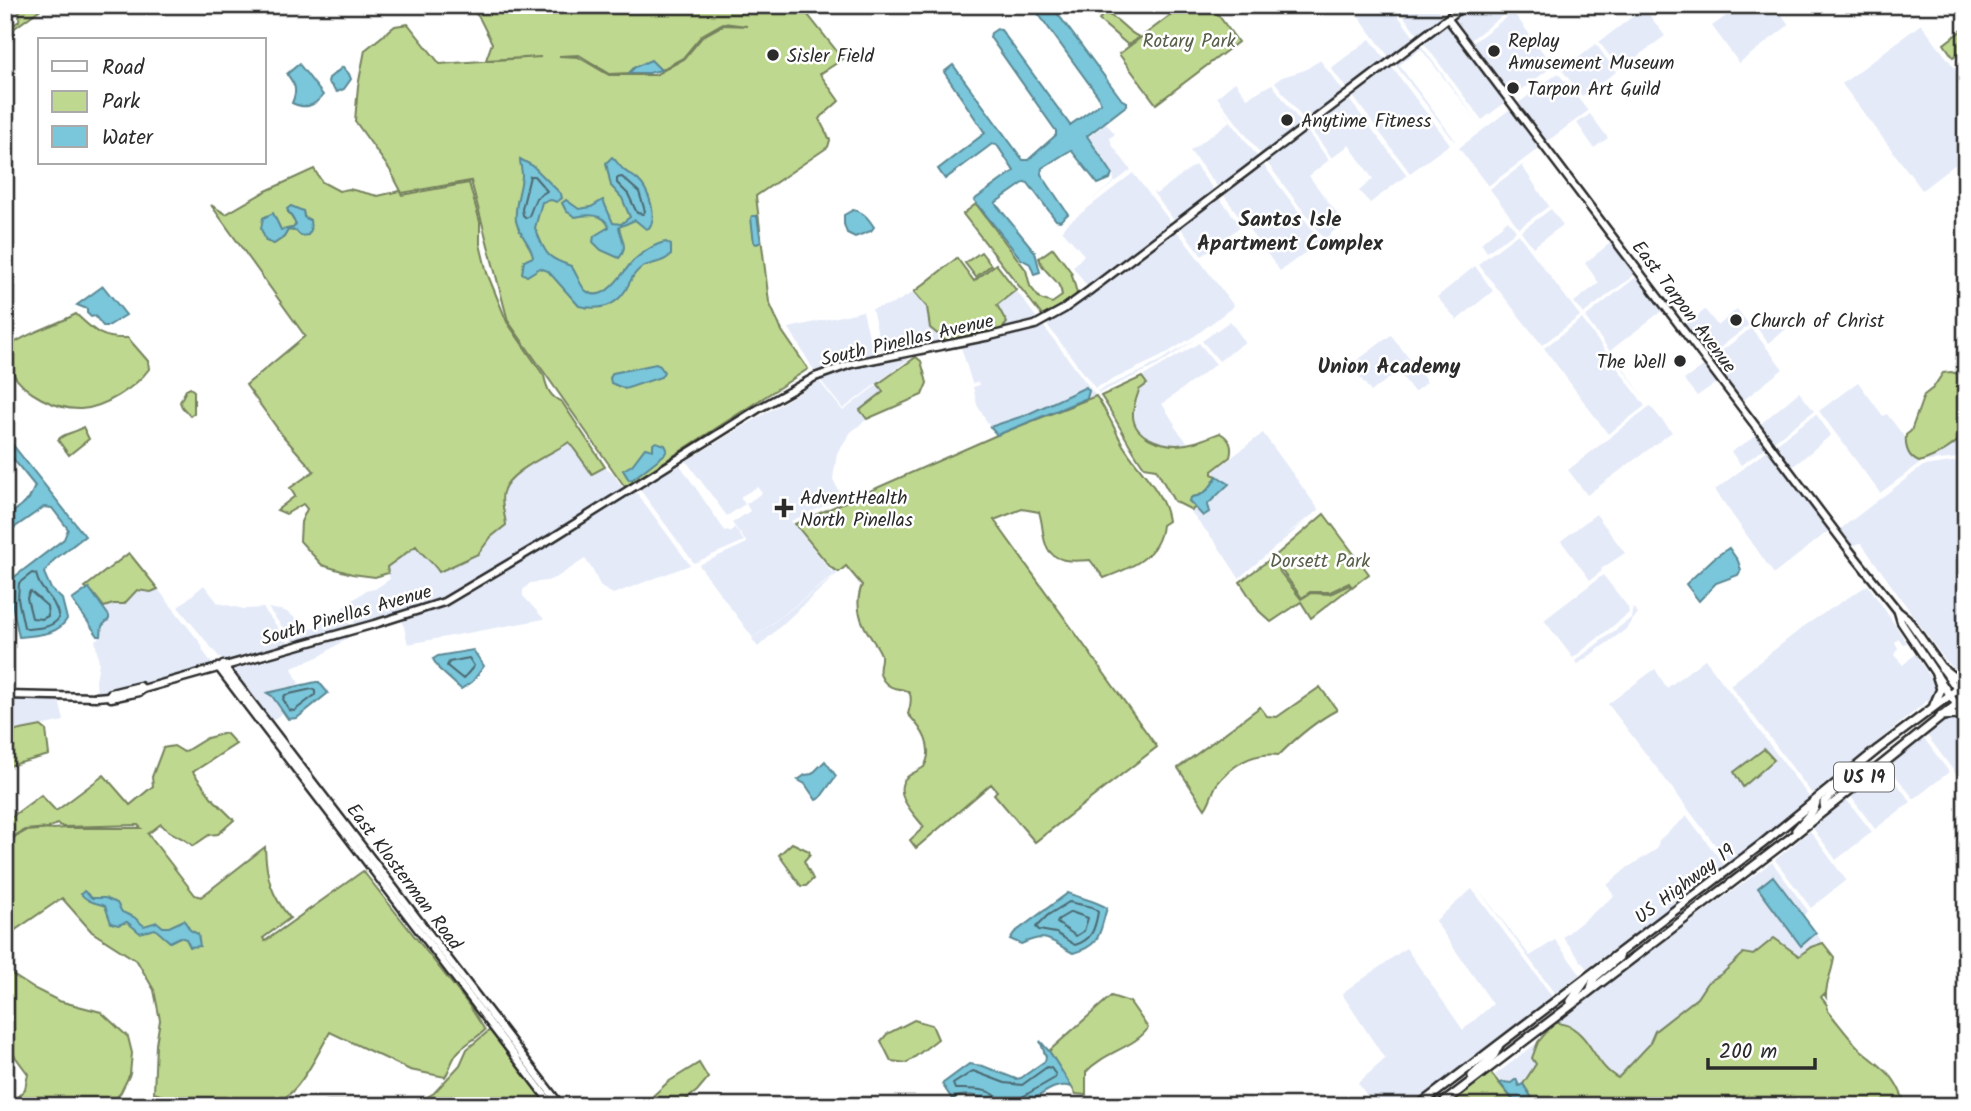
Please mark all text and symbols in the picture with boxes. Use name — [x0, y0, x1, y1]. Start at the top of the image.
park label: Rotary Park — [1142, 27, 1236, 57]
place label: Replay Amusement Museum — [1508, 27, 1674, 79]
legend — [38, 38, 266, 164]
place label: Sisler Field — [787, 42, 874, 72]
marker: Replay Amusement Museum — [1486, 43, 1502, 59]
marker: Sisler Field — [765, 47, 781, 63]
text: Road — [102, 52, 145, 85]
place label: Tarpon Art Guild — [1527, 75, 1661, 105]
marker: Tarpon Art Guild — [1505, 80, 1521, 96]
text: Park — [102, 86, 140, 119]
place label: Anytime Fitness — [1301, 107, 1431, 137]
marker: Anytime Fitness — [1279, 112, 1295, 128]
text: Water — [102, 122, 154, 155]
district label: Santos Isle Apartment Complex — [1197, 204, 1384, 261]
street label: East Tarpon Avenue — [1623, 234, 1744, 380]
street label: South Pinellas Avenue — [818, 306, 997, 375]
place label: Church of Christ — [1750, 307, 1885, 337]
marker: Church of Christ — [1728, 312, 1744, 328]
place label: The Well — [1597, 348, 1666, 378]
district label: Union Academy — [1318, 351, 1460, 384]
marker: The Well — [1672, 353, 1688, 369]
place label: AdventHealth North Pinellas — [800, 484, 913, 536]
marker: AdventHealth North Pinellas — [774, 498, 794, 518]
park label: Dorsett Park — [1270, 547, 1370, 577]
street label: South Pinellas Avenue — [258, 577, 436, 655]
road number: US 19 — [1834, 762, 1894, 792]
street label: East Klosterman Road — [338, 797, 469, 958]
street label: US Highway 19 — [1629, 837, 1742, 932]
scale bar — [1708, 1027, 1815, 1071]
text: 200 m — [1719, 1036, 1777, 1069]

